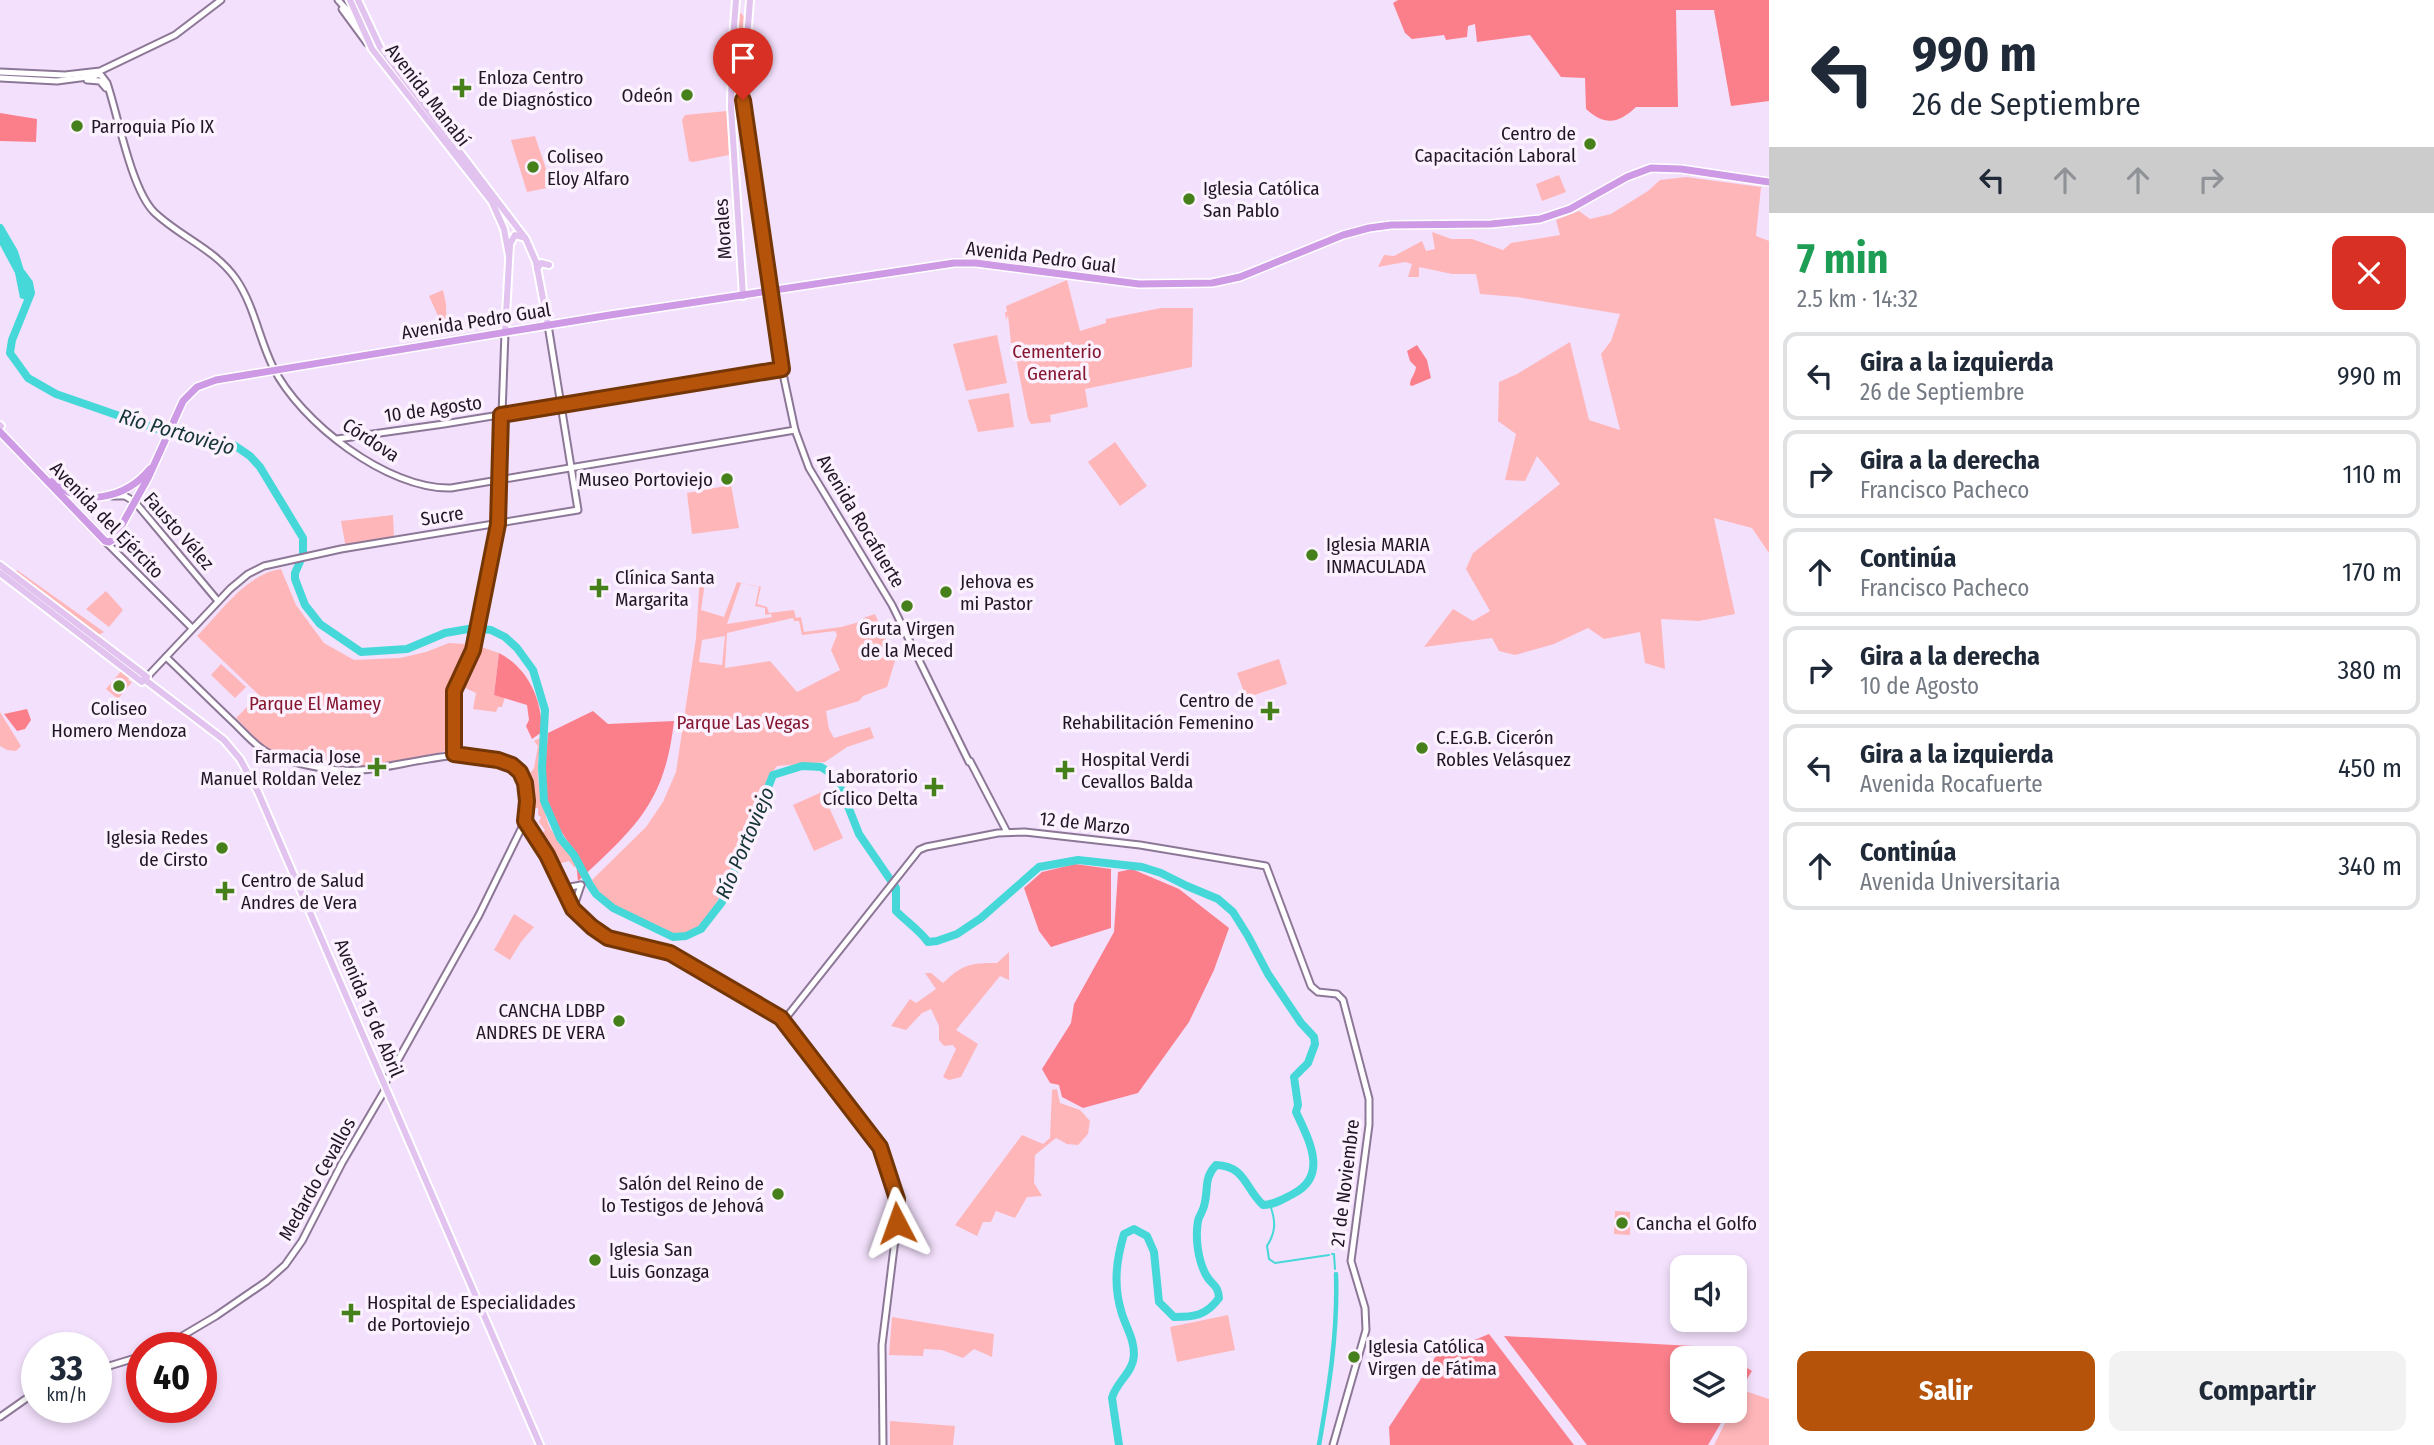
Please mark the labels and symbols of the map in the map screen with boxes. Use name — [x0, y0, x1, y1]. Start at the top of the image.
pin — [713, 28, 773, 100]
street label: Avenida Manabí — [381, 39, 475, 151]
place label: Enloza Centro de Diagnóstico — [478, 66, 593, 111]
marker: Enloza Centro de Diagnóstico — [452, 78, 472, 98]
place label: Odeón — [621, 84, 673, 107]
marker: Odeón — [679, 87, 695, 103]
place label: Parroquia Pío IX — [91, 115, 215, 138]
marker: Parroquia Pío IX — [69, 118, 85, 134]
place label: Centro de Capacitación Laboral — [1414, 122, 1576, 167]
marker: Centro de Capacitación Laboral — [1582, 136, 1598, 152]
place label: Coliseo Eloy Alfaro — [547, 145, 629, 190]
marker: Coliseo Eloy Alfaro — [525, 159, 541, 175]
place label: Iglesia Católica San Pablo — [1203, 177, 1320, 222]
marker: Iglesia Católica San Pablo — [1181, 191, 1197, 207]
street label: Morales — [709, 198, 737, 260]
street label: Avenida Pedro Gual — [965, 236, 1117, 278]
street label: Avenida Pedro Gual — [400, 298, 552, 344]
park label: Cementerio General — [1012, 340, 1102, 385]
street label: 10 de Agosto — [383, 391, 483, 427]
water label: Río Portoviejo — [116, 403, 238, 461]
street label: Córdova — [338, 413, 404, 467]
street label: Avenida Rocafuerte — [812, 450, 910, 592]
street label: Avenida del Ejército — [45, 457, 169, 583]
place label: Museo Portoviejo — [578, 468, 713, 491]
marker: Museo Portoviejo — [719, 471, 735, 487]
street label: Fausto Vélez — [139, 488, 219, 575]
street label: Sucre — [419, 501, 465, 531]
place label: Iglesia MARIA INMACULADA — [1326, 533, 1430, 578]
marker: Iglesia MARIA INMACULADA — [1304, 547, 1320, 563]
place label: Clínica Santa Margarita — [615, 566, 715, 611]
place label: Jehova es mi Pastor — [960, 570, 1034, 615]
marker: Clínica Santa Margarita — [589, 578, 609, 598]
marker: Jehova es mi Pastor — [938, 584, 954, 600]
marker: Gruta Virgen de la Meced — [899, 598, 915, 614]
place label: Gruta Virgen de la Meced — [859, 617, 955, 662]
marker: Coliseo Homero Mendoza — [111, 678, 127, 694]
place label: Centro de Rehabilitación Femenino — [1062, 689, 1254, 734]
park label: Parque El Mamey — [249, 692, 381, 715]
place label: Coliseo Homero Mendoza — [51, 697, 187, 742]
marker: Centro de Rehabilitación Femenino — [1260, 701, 1280, 721]
park label: Parque Las Vegas — [677, 711, 809, 734]
place label: C.E.G.B. Cicerón Robles Velásquez — [1436, 726, 1571, 771]
marker: C.E.G.B. Cicerón Robles Velásquez — [1414, 740, 1430, 756]
place label: Farmacia Jose Manuel Roldan Velez — [200, 745, 361, 790]
place label: Hospital Verdi Cevallos Balda — [1081, 748, 1193, 793]
marker: Farmacia Jose Manuel Roldan Velez — [367, 757, 387, 777]
marker: Hospital Verdi Cevallos Balda — [1055, 760, 1075, 780]
place label: Laboratorio Cíclico Delta — [823, 765, 918, 810]
marker: Laboratorio Cíclico Delta — [924, 777, 944, 797]
water label: Río Portoviejo — [710, 783, 780, 903]
street label: 12 de Marzo — [1039, 807, 1131, 839]
place label: Iglesia Redes de Cirsto — [106, 826, 208, 871]
marker: Iglesia Redes de Cirsto — [214, 840, 230, 856]
place label: Centro de Salud Andres de Vera — [241, 869, 364, 914]
marker: Centro de Salud Andres de Vera — [215, 881, 235, 901]
street label: Avenida 15 de Abril — [330, 936, 408, 1080]
place label: CANCHA LDBP ANDRES DE VERA — [476, 999, 605, 1044]
marker: CANCHA LDBP ANDRES DE VERA — [611, 1013, 627, 1029]
street label: Medardo Cevallos — [274, 1113, 360, 1245]
street label: 21 de Noviembre — [1326, 1118, 1364, 1248]
place label: Salón del Reino de lo Testigos de Jehová — [601, 1172, 764, 1217]
marker: Salón del Reino de lo Testigos de Jehová — [770, 1186, 786, 1202]
position arrow — [860, 1186, 934, 1260]
place label: Cancha el Golfo — [1636, 1212, 1757, 1235]
marker: Cancha el Golfo — [1614, 1215, 1630, 1231]
place label: Iglesia San Luis Gonzaga — [609, 1238, 710, 1283]
marker: Iglesia San Luis Gonzaga — [587, 1252, 603, 1268]
place label: Hospital de Especialidades de Portoviejo — [367, 1291, 576, 1336]
marker: Hospital de Especialidades de Portoviejo — [341, 1303, 361, 1323]
speed limit sign: 40 — [126, 1332, 217, 1423]
place label: Iglesia Católica Virgen de Fátima — [1368, 1335, 1497, 1380]
marker: Iglesia Católica Virgen de Fátima — [1346, 1349, 1362, 1365]

